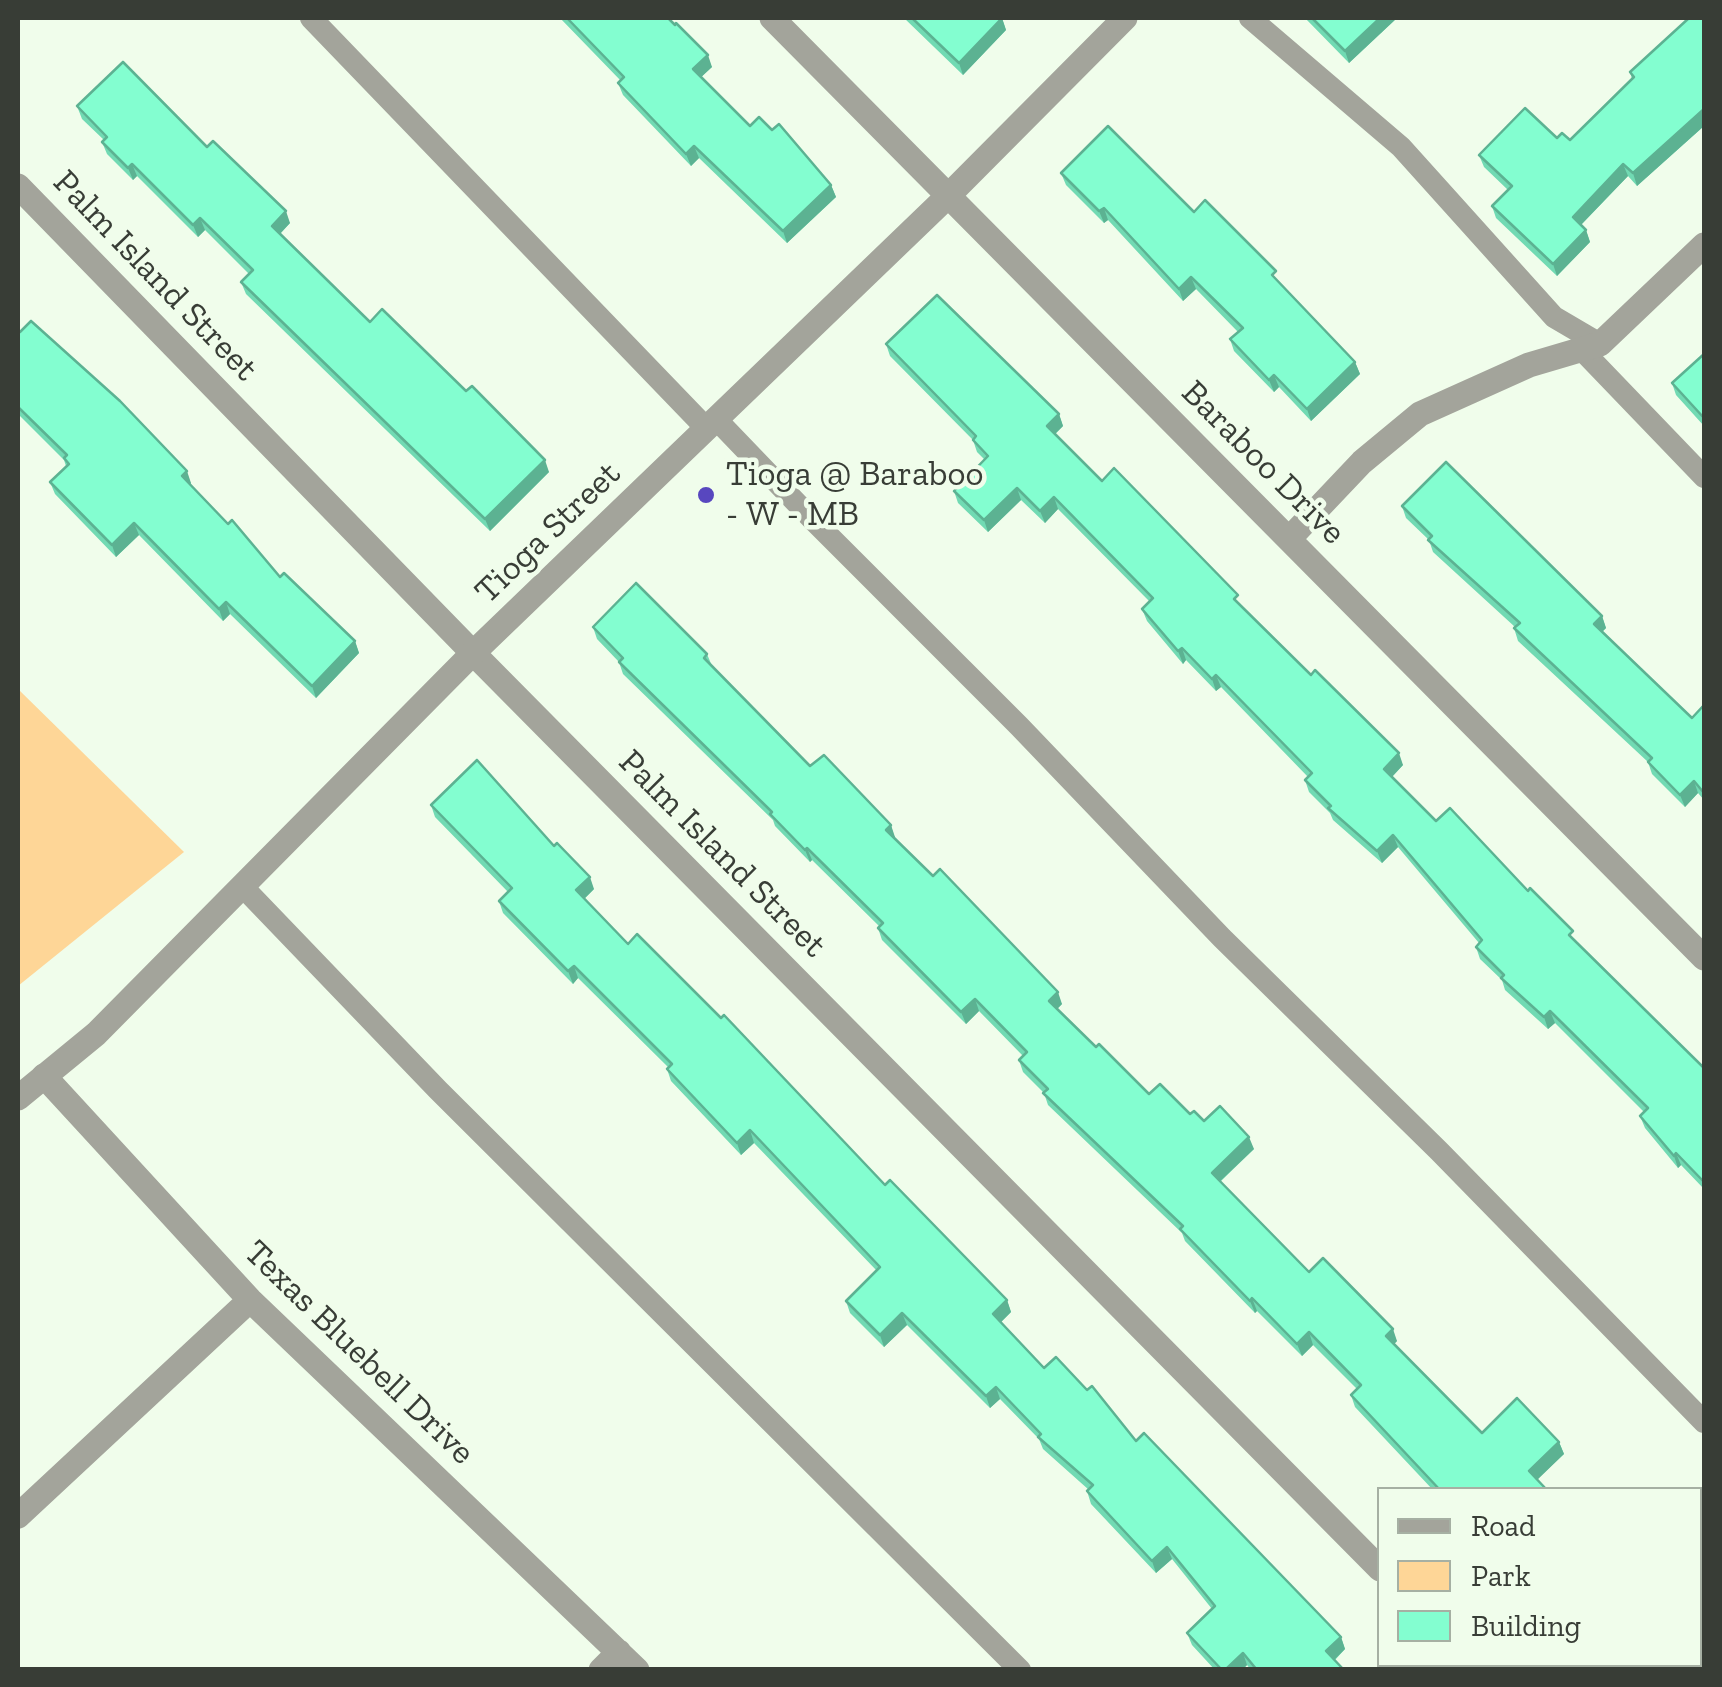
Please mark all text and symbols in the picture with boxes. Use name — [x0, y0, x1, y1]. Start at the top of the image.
street label: Palm Island Street — [44, 162, 266, 390]
street label: Baraboo Drive — [1172, 372, 1354, 554]
street label: Tioga Street — [467, 453, 629, 613]
place label: Tioga @ Baraboo - W - MB — [726, 454, 983, 536]
marker: Tioga @ Baraboo - W - MB — [695, 484, 717, 506]
street label: Palm Island Street — [609, 741, 835, 967]
street label: Texas Bluebell Drive — [235, 1232, 483, 1474]
legend — [1377, 1487, 1702, 1667]
text: Road — [1471, 1508, 1536, 1544]
text: Park — [1471, 1558, 1531, 1594]
text: Building — [1471, 1608, 1581, 1644]

